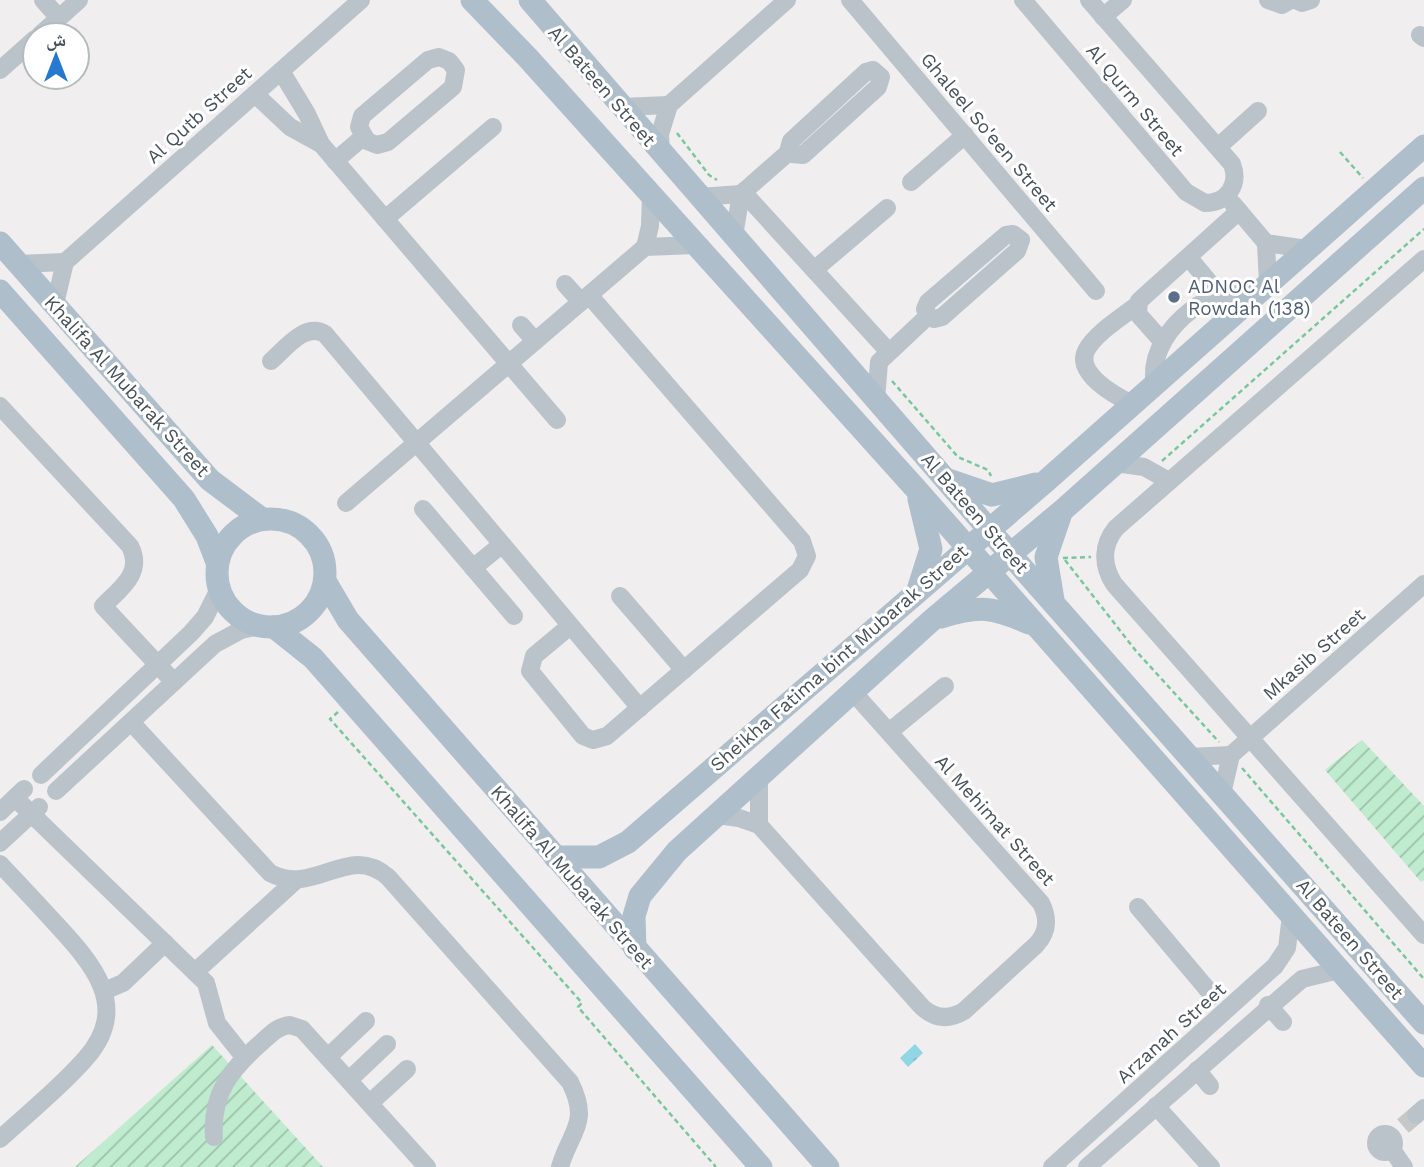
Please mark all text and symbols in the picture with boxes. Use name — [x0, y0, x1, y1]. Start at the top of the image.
north arrow — [21, 21, 91, 91]
street label: Al Bateen Street — [543, 21, 661, 151]
text: ش — [46, 28, 66, 51]
street label: Al Qurm Street — [1081, 39, 1189, 161]
street label: Ghaleel So'een Street — [916, 48, 1062, 216]
street label: Al Qutb Street — [142, 62, 256, 168]
place label: ADNOC Al Rowdah (138) — [1188, 275, 1310, 320]
marker: ADNOC Al Rowdah (138) — [1166, 289, 1182, 305]
street label: Khalifa Al Mubarak Street — [40, 291, 214, 481]
street label: Al Bateen Street — [916, 448, 1034, 578]
street label: Sheikha Fatima bint Mubarak Street — [705, 540, 973, 776]
street label: Mkasib Street — [1258, 603, 1370, 705]
street label: Al Mehimat Street — [930, 750, 1060, 890]
street label: Khalifa Al Mubarak Street — [486, 781, 658, 974]
street label: Al Bateen Street — [1291, 874, 1409, 1004]
street label: Arzanah Street — [1112, 978, 1230, 1088]

